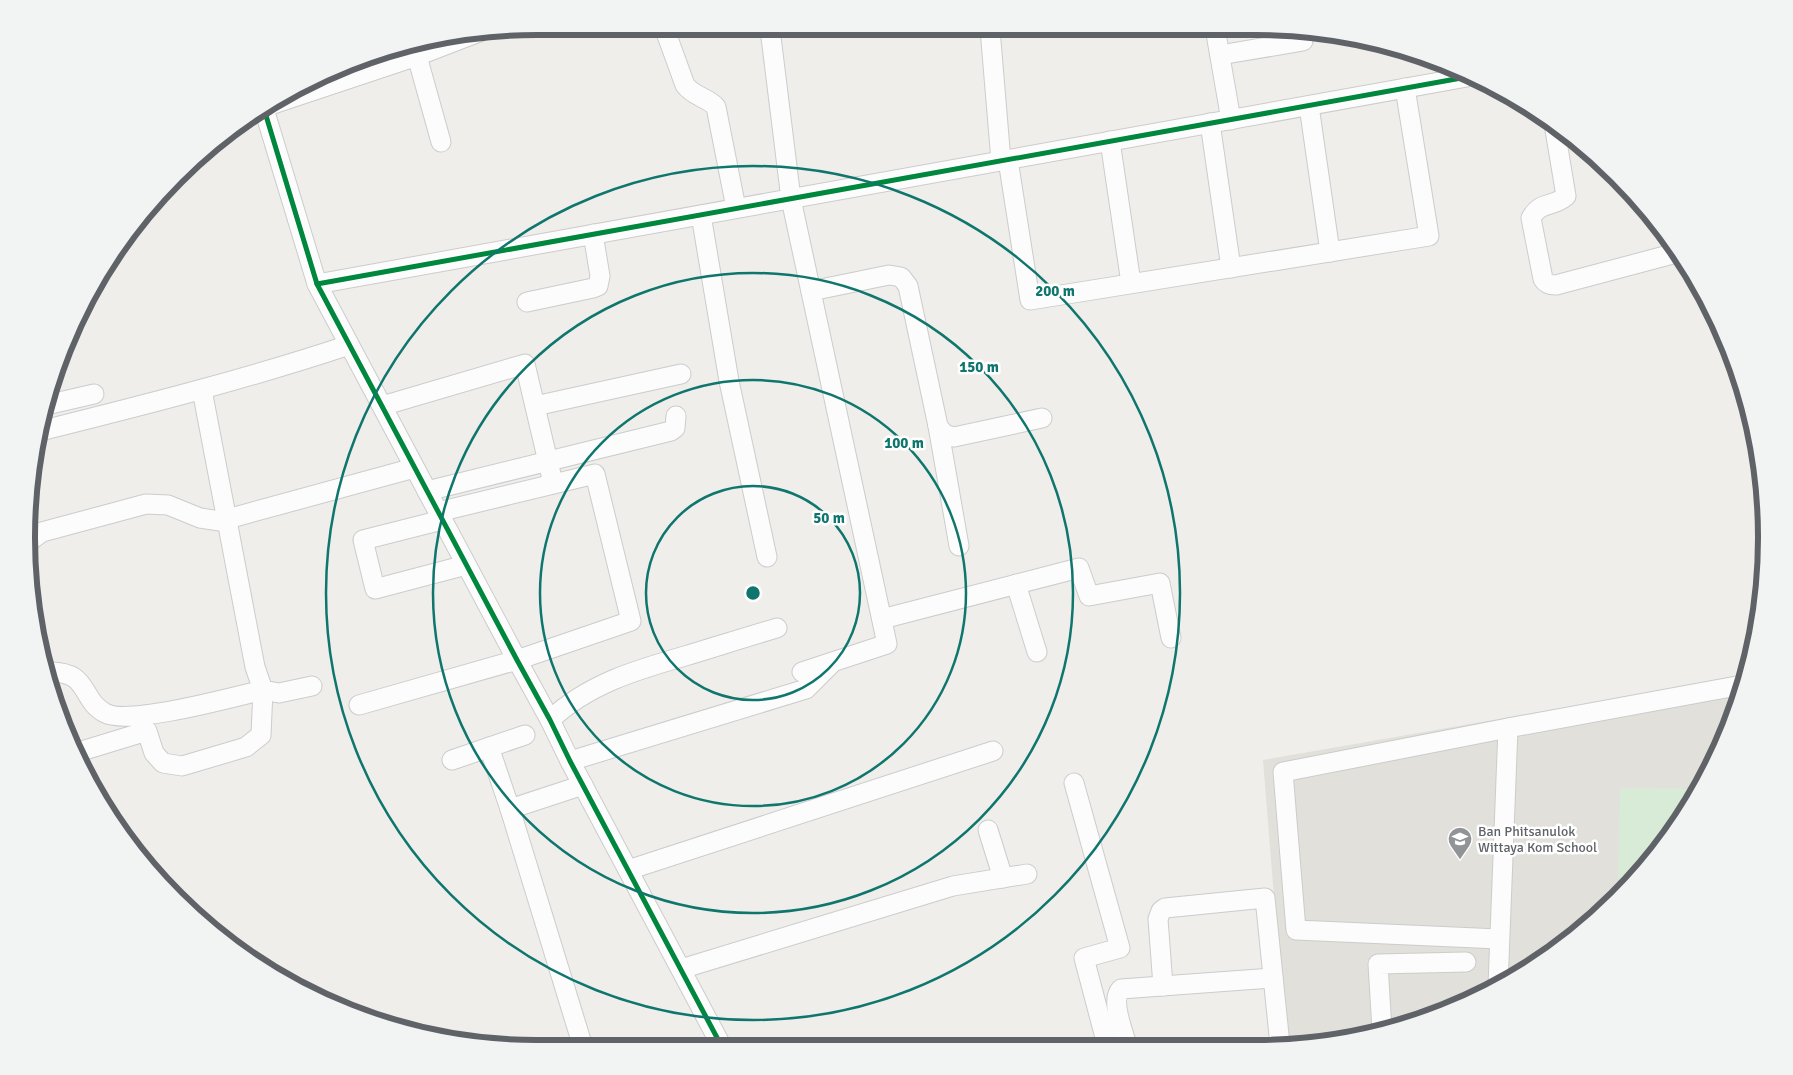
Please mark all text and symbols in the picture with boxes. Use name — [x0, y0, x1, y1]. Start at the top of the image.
text: 200 m — [1035, 282, 1075, 300]
text: 150 m — [959, 358, 999, 376]
text: 100 m — [884, 434, 924, 452]
text: 50 m — [813, 509, 845, 527]
centre of rings — [744, 584, 762, 602]
place label: Ban Phitsanulok Wittaya Kom School — [1478, 823, 1597, 856]
school or university icon: Ban Phitsanulok Wittaya Kom School — [1447, 826, 1473, 860]

